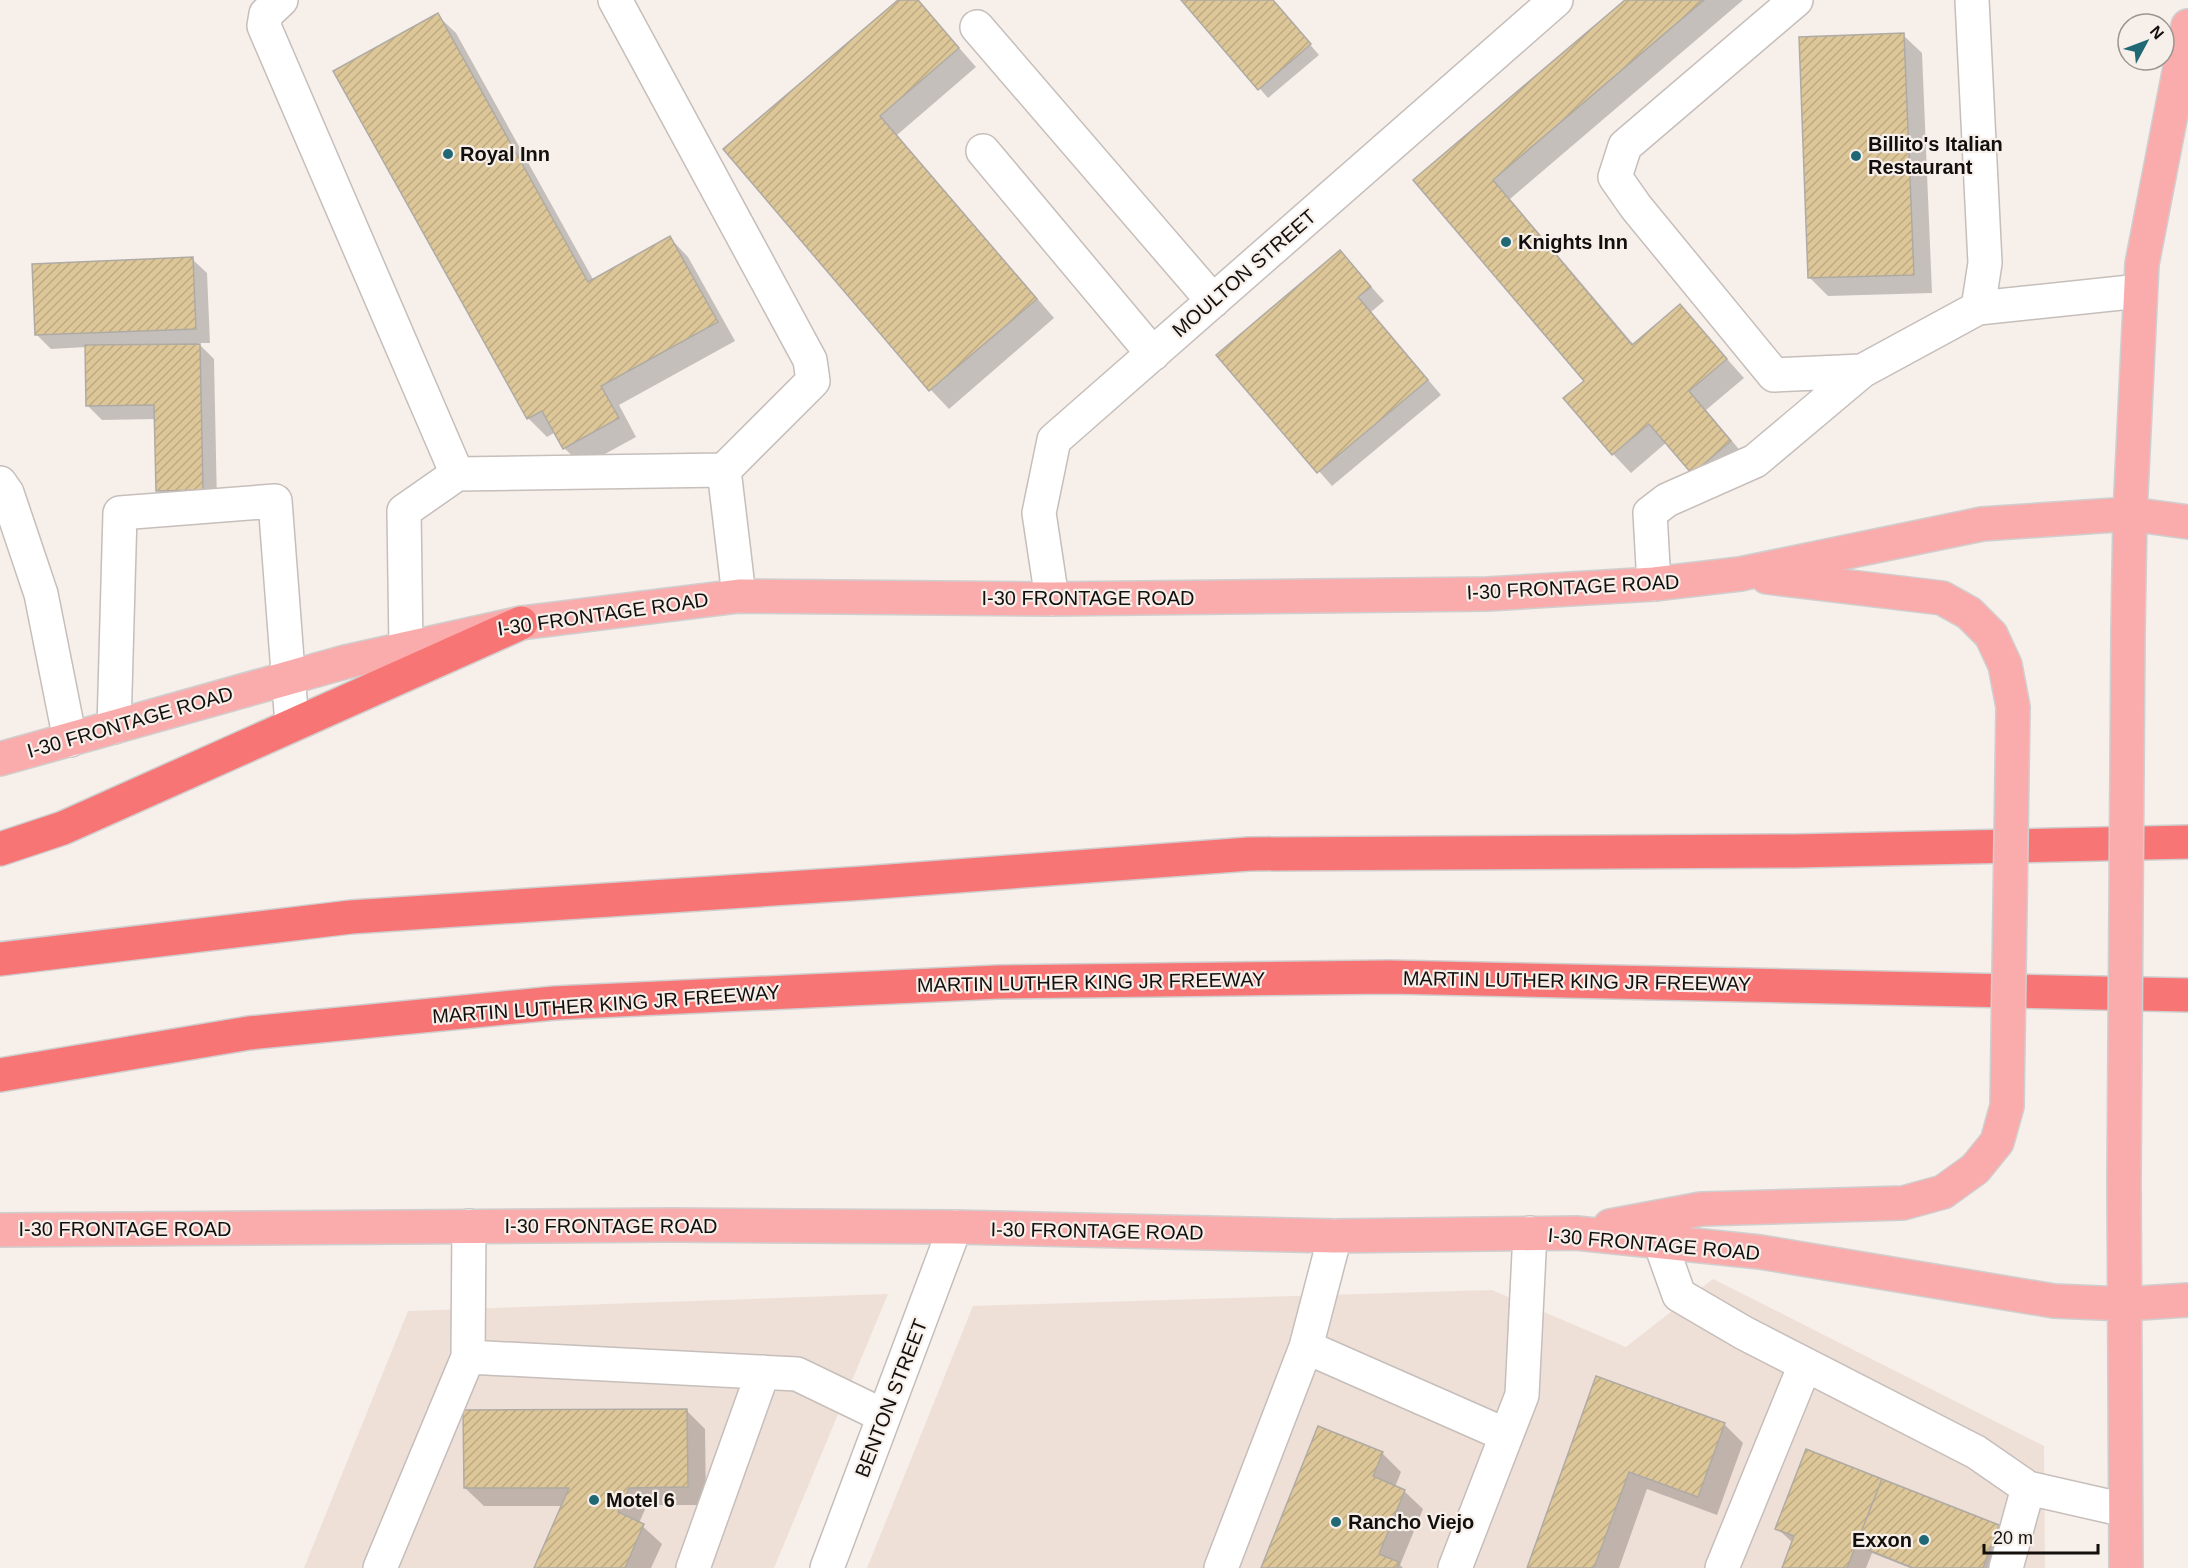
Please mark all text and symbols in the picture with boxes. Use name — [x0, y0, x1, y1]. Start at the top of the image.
north arrow — [2116, 12, 2176, 72]
text: N — [2147, 23, 2167, 42]
place label: Billito's Italian Restaurant — [1868, 133, 2003, 178]
place label: Royal Inn — [460, 143, 550, 165]
marker: Royal Inn — [441, 147, 455, 161]
marker: Billito's Italian Restaurant — [1849, 149, 1863, 163]
street label: MOULTON STREET — [1168, 205, 1320, 341]
place label: Knights Inn — [1518, 231, 1628, 253]
marker: Knights Inn — [1499, 235, 1513, 249]
street label: I-30 FRONTAGE ROAD — [1466, 570, 1680, 604]
street label: I-30 FRONTAGE ROAD — [982, 587, 1195, 609]
street label: I-30 FRONTAGE ROAD — [496, 588, 710, 640]
street label: I-30 FRONTAGE ROAD — [25, 682, 235, 762]
street label: MARTIN LUTHER KING JR FREEWAY — [1403, 967, 1751, 995]
street label: MARTIN LUTHER KING JR FREEWAY — [917, 968, 1265, 996]
street label: MARTIN LUTHER KING JR FREEWAY — [431, 981, 781, 1027]
street label: I-30 FRONTAGE ROAD — [505, 1215, 718, 1237]
street label: I-30 FRONTAGE ROAD — [19, 1218, 232, 1240]
street label: I-30 FRONTAGE ROAD — [990, 1218, 1204, 1244]
street label: I-30 FRONTAGE ROAD — [1547, 1224, 1761, 1264]
street label: BENTON STREET — [851, 1316, 931, 1480]
place label: Motel 6 — [606, 1489, 675, 1511]
marker: Motel 6 — [587, 1493, 601, 1507]
place label: Rancho Viejo — [1348, 1511, 1474, 1533]
marker: Rancho Viejo — [1329, 1515, 1343, 1529]
scale bar — [1984, 1517, 2098, 1555]
text: 20 m — [1993, 1528, 2033, 1548]
place label: Exxon — [1852, 1529, 1912, 1551]
marker: Exxon — [1917, 1533, 1931, 1547]

